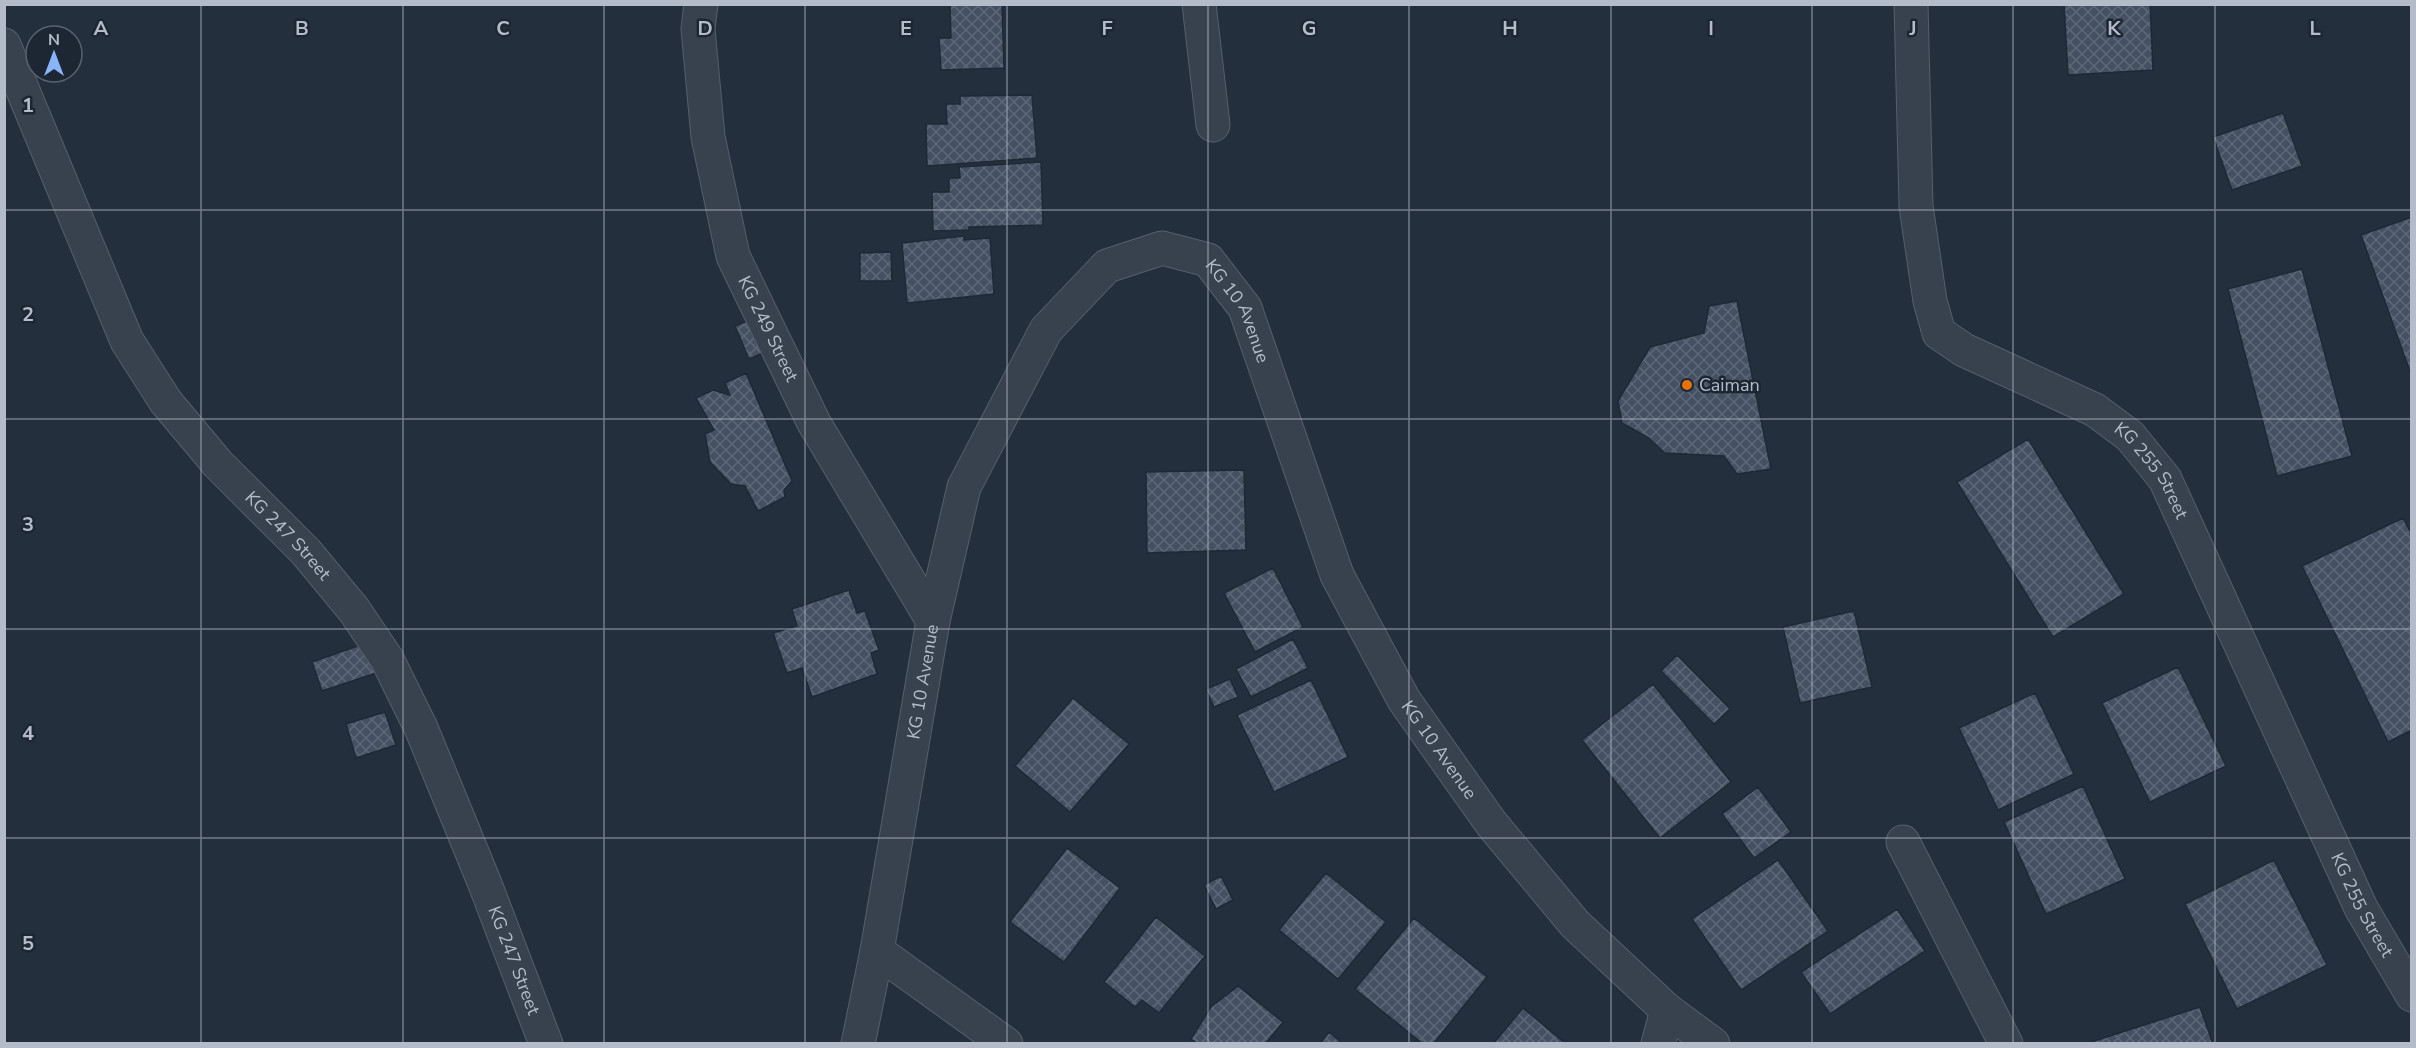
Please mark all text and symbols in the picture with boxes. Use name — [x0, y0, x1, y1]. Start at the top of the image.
text: A — [94, 15, 109, 42]
text: B — [295, 15, 309, 42]
text: C — [496, 15, 510, 42]
text: D — [697, 15, 713, 42]
text: E — [900, 15, 912, 42]
text: F — [1101, 15, 1113, 42]
text: G — [1302, 15, 1316, 42]
text: H — [1502, 15, 1518, 42]
text: I — [1708, 15, 1714, 42]
text: J — [1908, 15, 1917, 42]
text: K — [2107, 15, 2121, 42]
text: L — [2309, 15, 2321, 42]
north arrow — [24, 24, 84, 84]
text: N — [48, 29, 60, 51]
text: 1 — [22, 92, 34, 119]
street label: KG 10 Avenue — [1200, 254, 1275, 366]
street label: KG 249 Street — [732, 272, 804, 386]
text: 2 — [22, 301, 34, 328]
place label: Caiman — [1699, 373, 1760, 397]
marker: Caiman — [1680, 378, 1694, 392]
street label: KG 255 Street — [2110, 416, 2194, 523]
street label: KG 247 Street — [240, 486, 337, 586]
text: 3 — [22, 511, 34, 538]
street label: KG 10 Avenue — [901, 623, 944, 741]
street label: KG 10 Avenue — [1396, 696, 1483, 804]
text: 4 — [22, 720, 34, 747]
street label: KG 255 Street — [2325, 849, 2400, 962]
street label: KG 247 Street — [482, 903, 546, 1019]
text: 5 — [22, 930, 34, 957]

